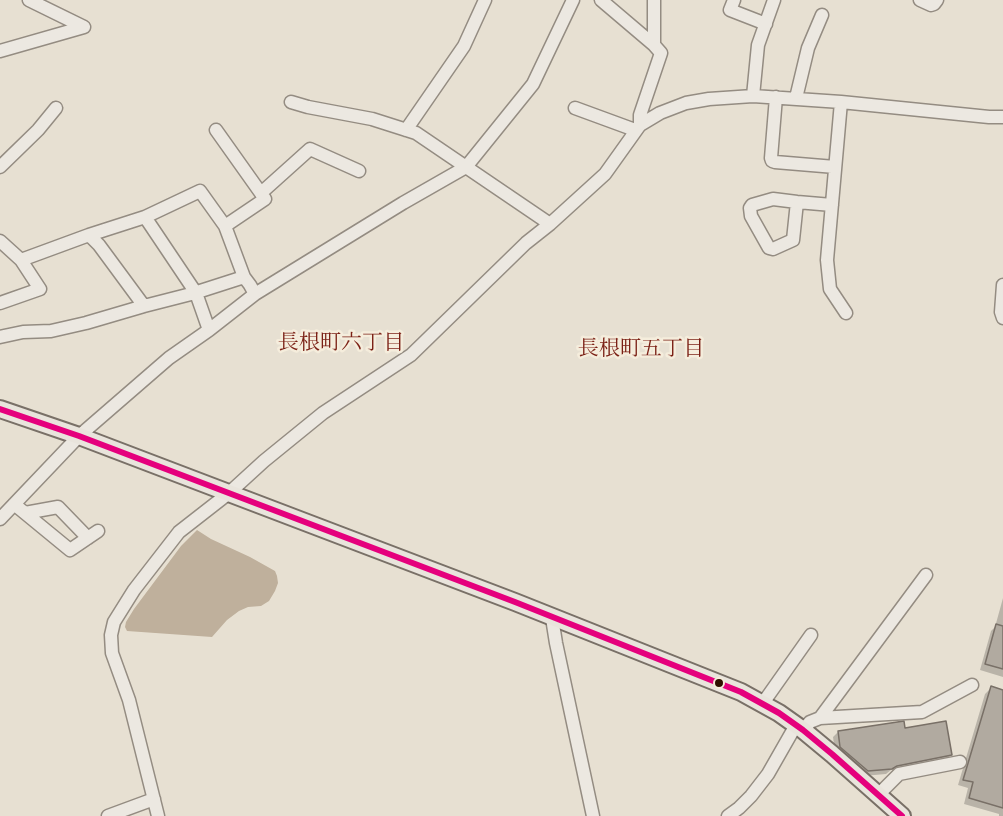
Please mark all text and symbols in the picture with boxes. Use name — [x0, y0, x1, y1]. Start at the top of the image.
district label: 長根町六丁目 — [278, 331, 404, 357]
district label: 長根町五丁目 — [578, 337, 704, 363]
unlabelled marker — [713, 677, 725, 689]

